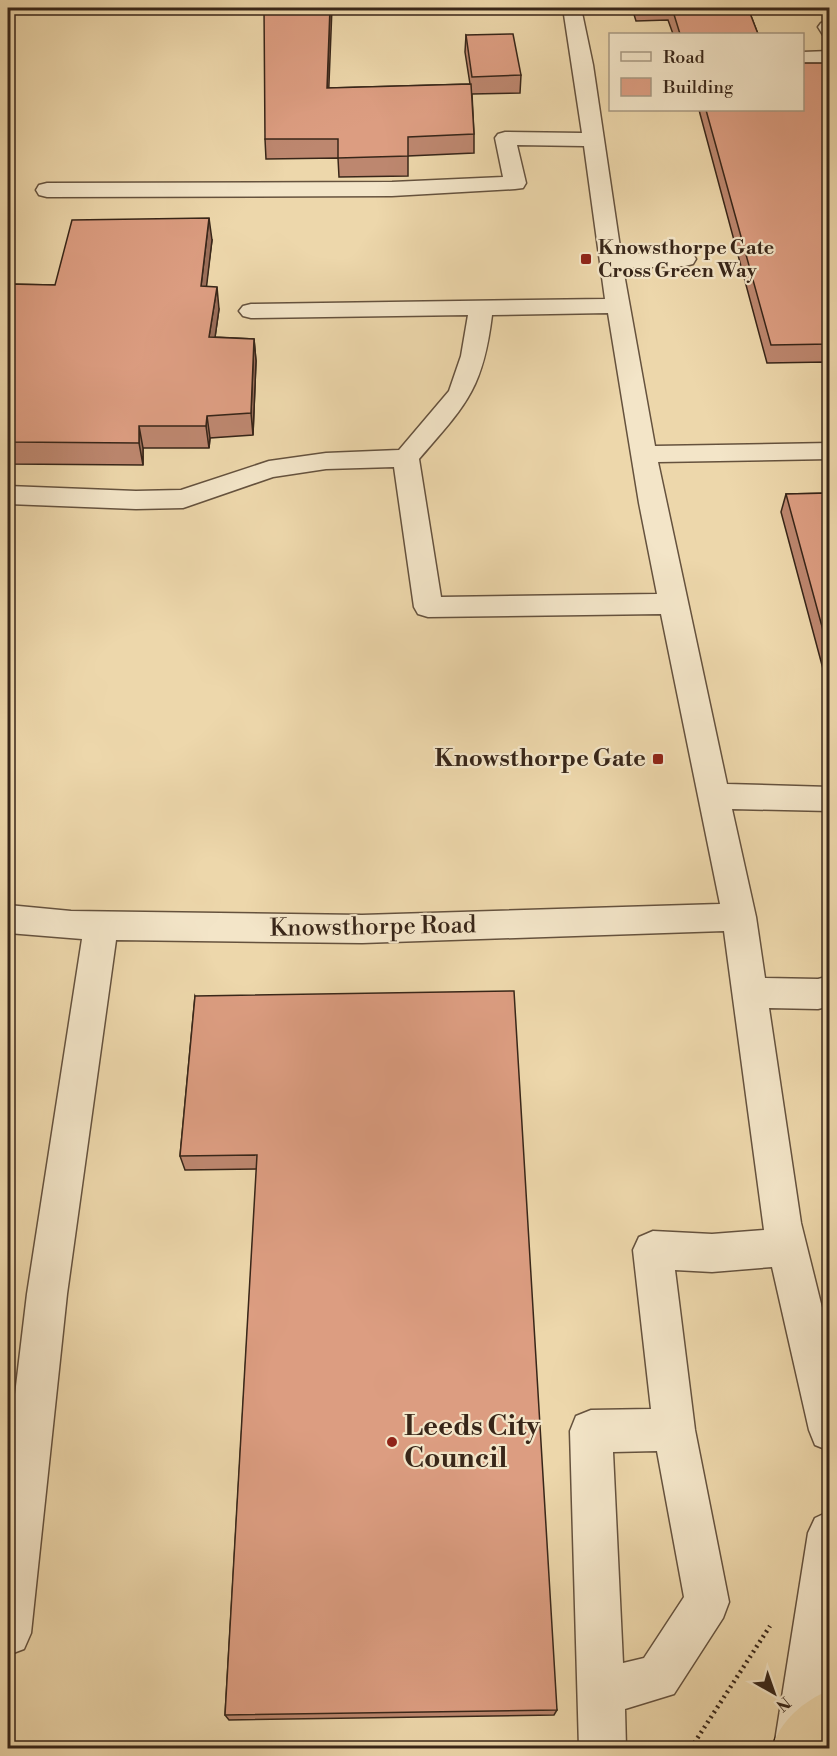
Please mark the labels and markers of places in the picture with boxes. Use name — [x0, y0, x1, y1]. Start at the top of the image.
place label: Knowsthorpe Gate Cross Green Way — [598, 236, 775, 284]
marker: Knowsthorpe Gate Cross Green Way — [579, 252, 593, 266]
place label: Knowsthorpe Gate — [434, 744, 646, 774]
marker: Knowsthorpe Gate — [651, 752, 665, 766]
place label: Leeds City Council — [404, 1409, 541, 1476]
marker: Leeds City Council — [385, 1435, 399, 1449]

